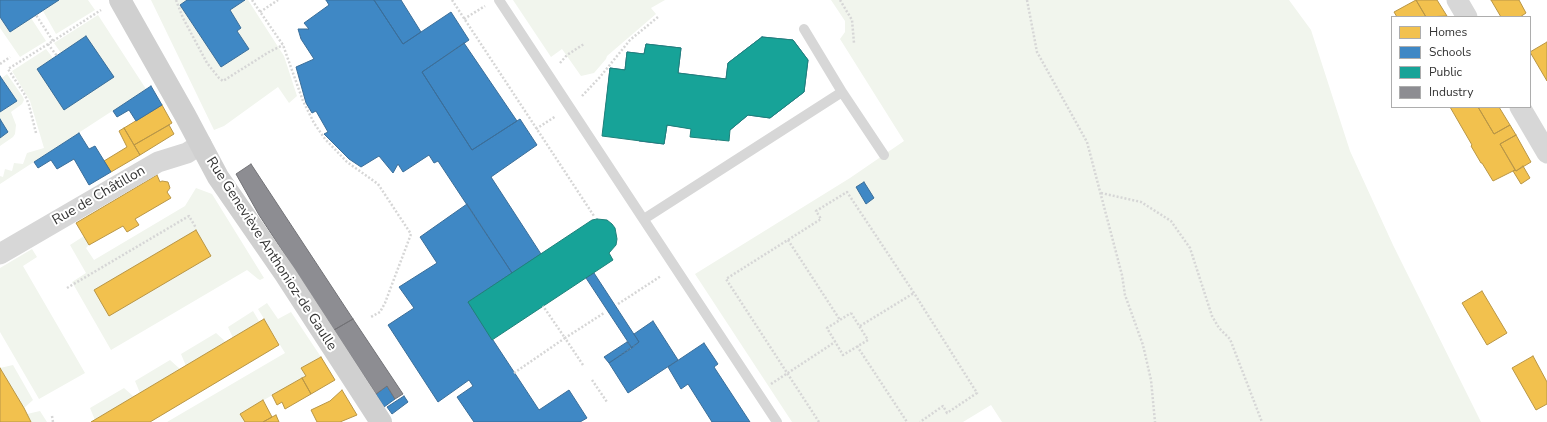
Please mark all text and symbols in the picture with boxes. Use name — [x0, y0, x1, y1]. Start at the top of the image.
legend — [1391, 16, 1531, 108]
text: Homes — [1429, 24, 1467, 40]
text: Schools — [1429, 44, 1471, 60]
text: Public — [1429, 64, 1462, 80]
text: Industry — [1429, 84, 1473, 100]
street label: Rue Geneviève Anthonioz-de Gaulle — [202, 154, 340, 354]
street label: Rue de Châtillon — [50, 163, 148, 229]

